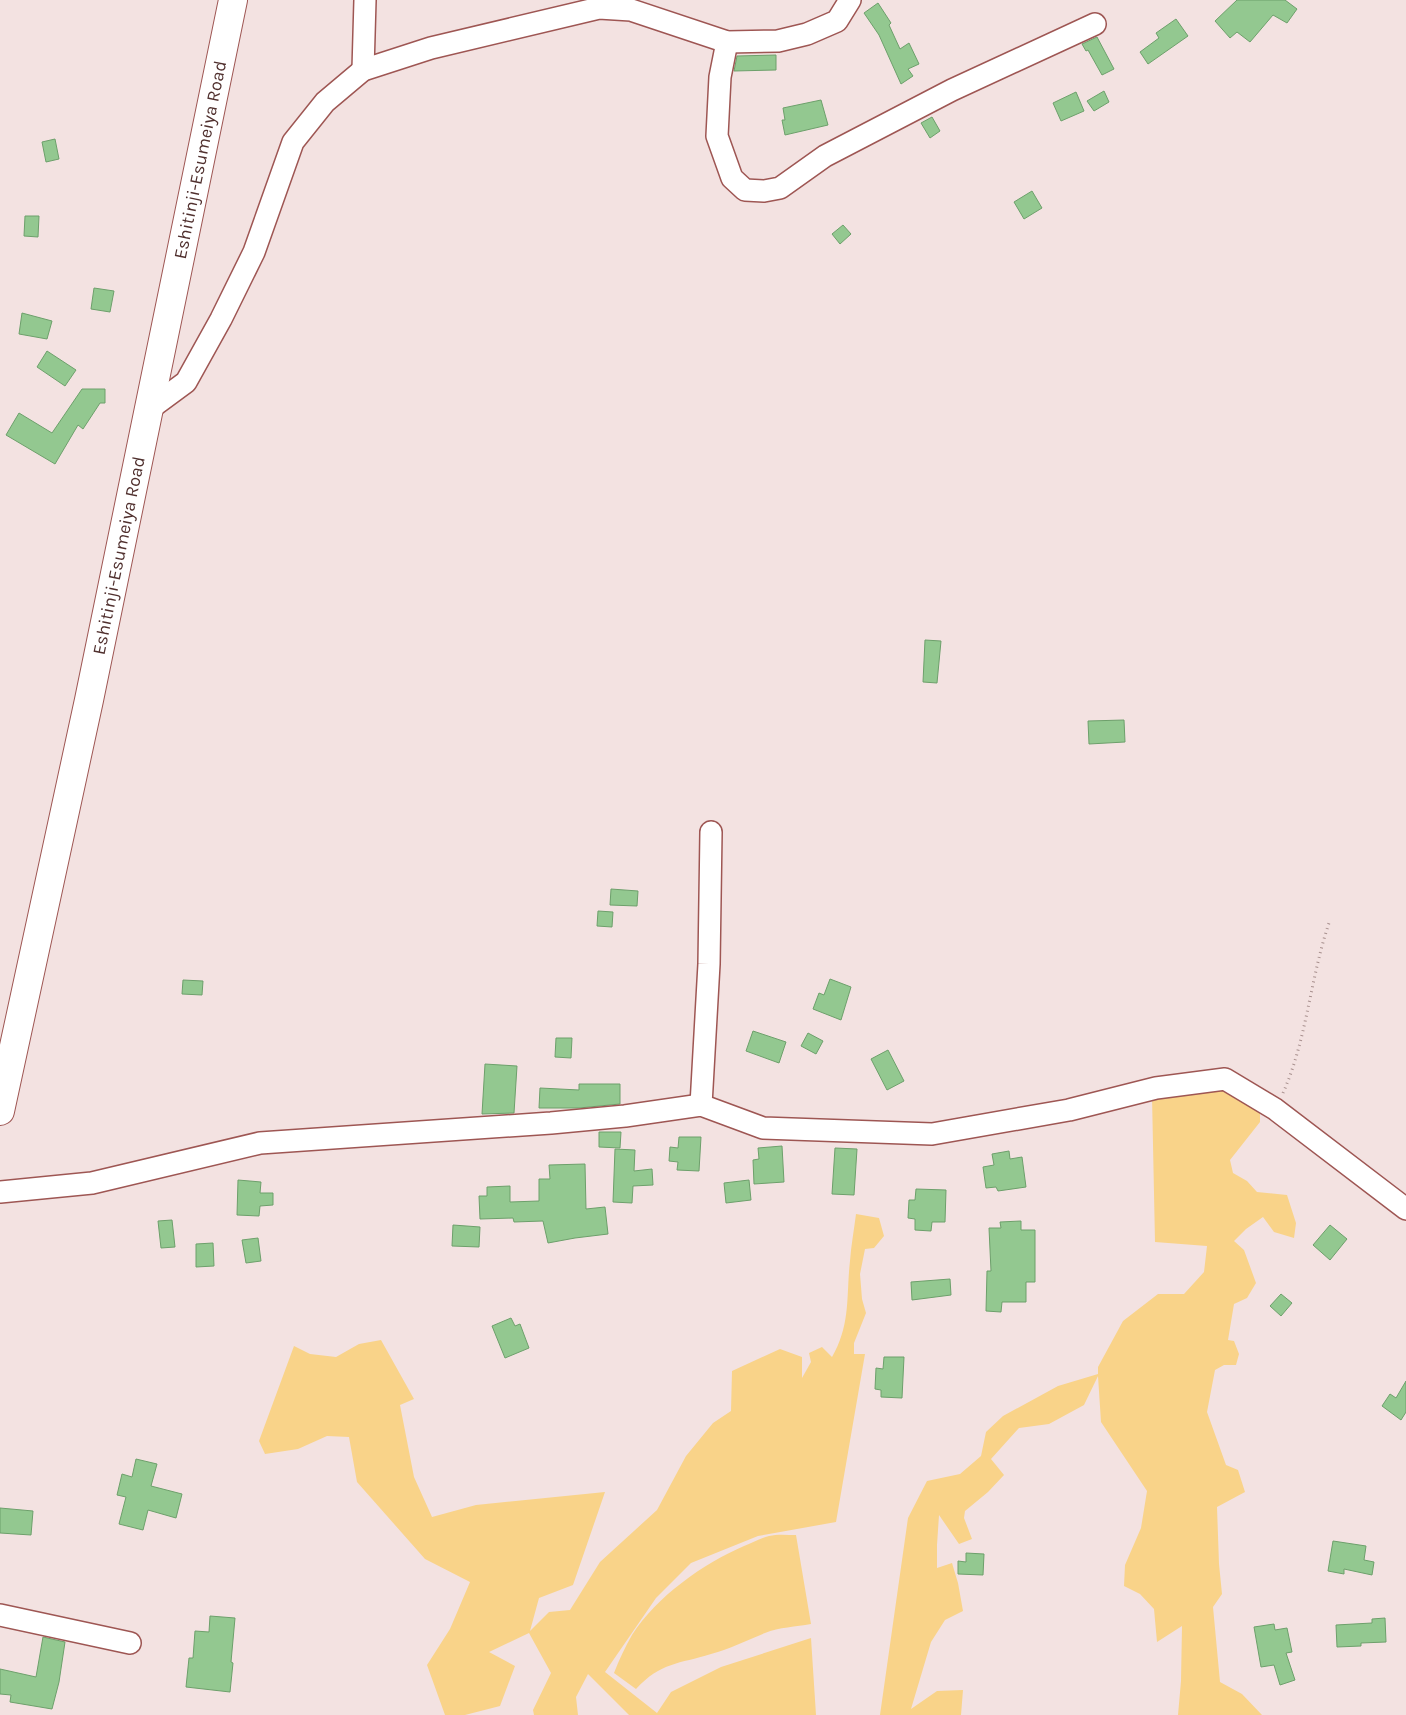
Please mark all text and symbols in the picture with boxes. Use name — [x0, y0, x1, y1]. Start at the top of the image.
street label: Eshitinji-Esumeiya Road — [169, 59, 231, 261]
street label: Eshitinji-Esumeiya Road — [88, 454, 150, 657]

